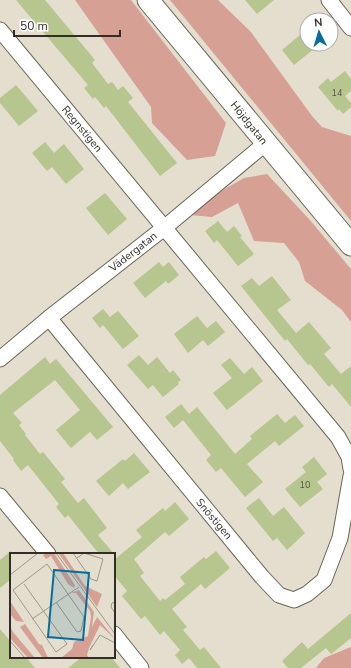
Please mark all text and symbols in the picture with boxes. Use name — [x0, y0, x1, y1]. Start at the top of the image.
scale bar — [14, 12, 120, 38]
north arrow — [299, 12, 339, 52]
text: N — [313, 15, 323, 30]
text: 50 m — [20, 18, 48, 34]
house number: 14 — [332, 87, 343, 99]
street label: Höjdgatan — [227, 98, 271, 148]
street label: Regnstigen — [58, 103, 106, 155]
street label: Vädergatan — [105, 229, 160, 276]
house number: 10 — [300, 479, 310, 491]
street label: Snöstigen — [192, 495, 236, 543]
inset map — [10, 553, 115, 658]

